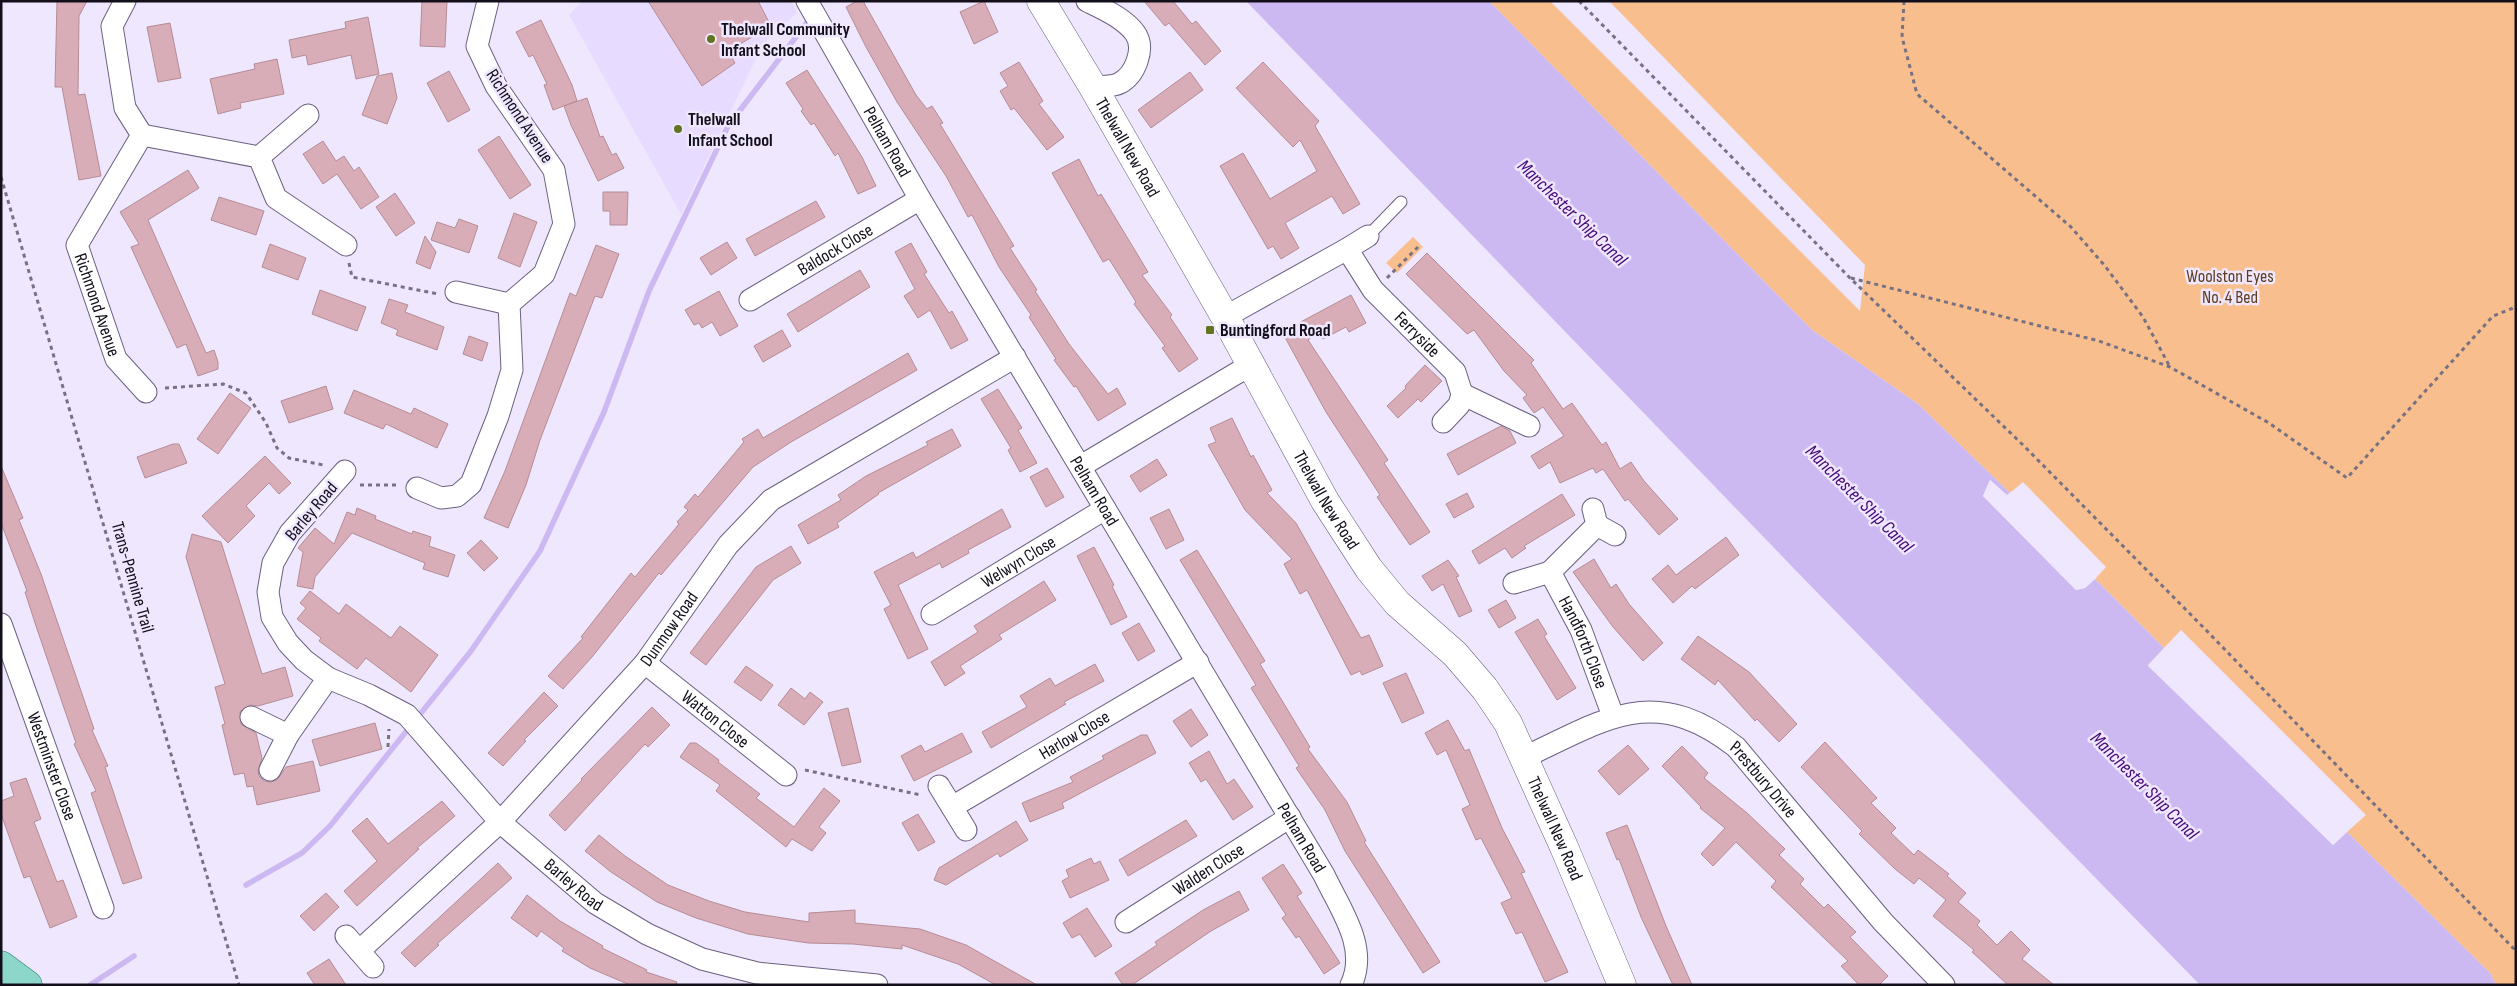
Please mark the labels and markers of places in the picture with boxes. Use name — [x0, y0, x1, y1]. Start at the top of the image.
place label: Thelwall Community Infant School — [721, 19, 851, 61]
marker: Thelwall Community Infant School — [705, 33, 717, 45]
place label: Thelwall Infant School — [688, 109, 773, 151]
marker: Thelwall Infant School — [672, 123, 684, 135]
place label: Buntingford Road — [1220, 320, 1331, 341]
marker: Buntingford Road — [1204, 324, 1216, 336]

